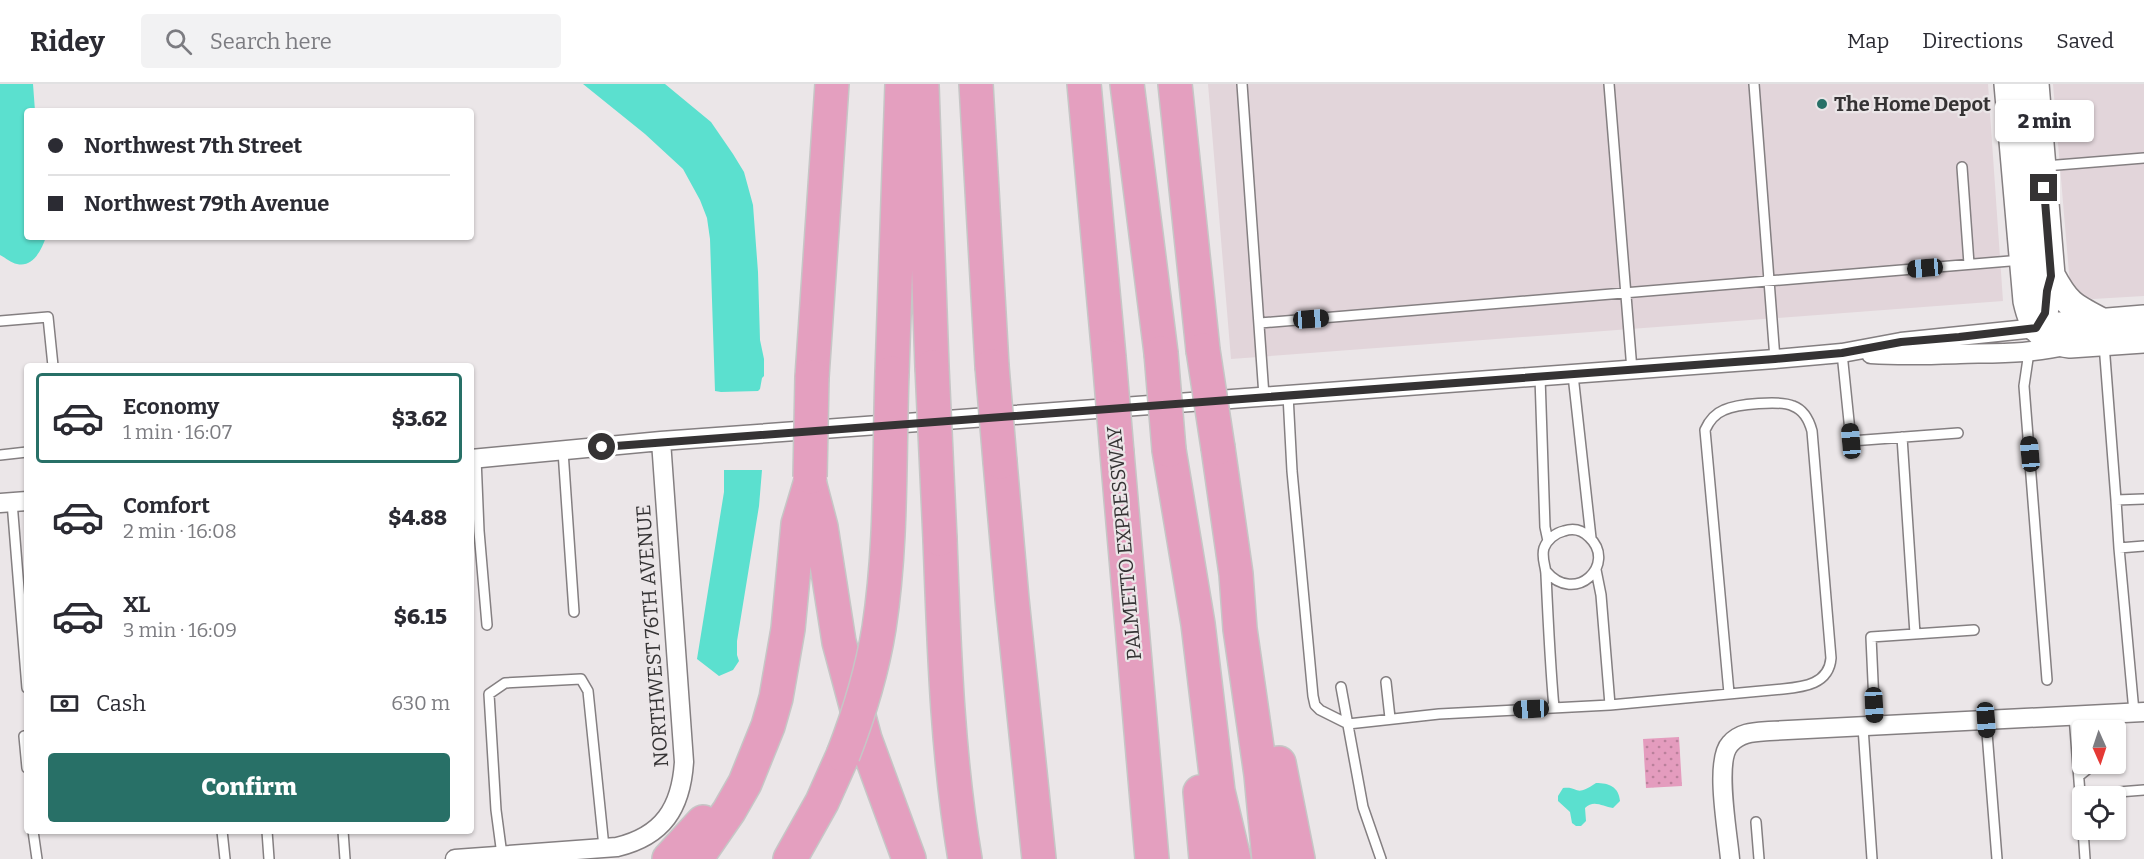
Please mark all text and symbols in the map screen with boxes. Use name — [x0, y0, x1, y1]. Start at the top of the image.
search box — [141, 14, 561, 68]
text: Ridey — [30, 25, 105, 58]
icon: search — [162, 25, 195, 58]
text: Search here — [210, 28, 332, 55]
text: Map — [1847, 28, 1889, 54]
text: Directions — [1922, 28, 2023, 54]
text: Saved — [2056, 28, 2114, 54]
place label: The Home Depot — [1834, 92, 1991, 116]
marker: The Home Depot — [1815, 97, 1829, 111]
callout: 2 min — [1994, 101, 2094, 143]
text: 2 min — [2018, 109, 2071, 133]
text: Northwest 7th Street — [84, 132, 302, 159]
route end — [2030, 174, 2057, 201]
text: Northwest 79th Avenue — [84, 190, 329, 217]
car — [1906, 257, 1944, 279]
car — [1292, 309, 1330, 329]
icon: car — [51, 391, 105, 445]
text: Economy — [123, 393, 219, 420]
text: $3.62 — [392, 405, 447, 432]
text: 1 min · 16:07 — [123, 420, 232, 444]
car — [1840, 422, 1862, 460]
street label: PALMETTO EXPRESSWAY — [1102, 425, 1146, 661]
route start — [588, 433, 615, 460]
car — [2019, 435, 2041, 473]
icon: car — [51, 490, 105, 544]
text: Comfort — [123, 492, 210, 519]
text: $4.88 — [388, 504, 447, 531]
street label: NORTHWEST 76TH AVENUE — [631, 504, 673, 768]
text: 2 min · 16:08 — [123, 519, 237, 543]
icon: car — [51, 589, 105, 643]
text: XL — [123, 591, 150, 618]
text: $6.15 — [394, 603, 447, 630]
text: 3 min · 16:09 — [123, 618, 237, 642]
icon: cash — [48, 687, 81, 720]
car — [1864, 687, 1884, 723]
text: Cash — [96, 690, 146, 717]
text: 630 m — [391, 691, 450, 715]
car — [1513, 699, 1549, 719]
car — [1976, 701, 1996, 739]
north arrow — [2072, 720, 2126, 774]
map controls — [2072, 720, 2126, 840]
button: Confirm — [48, 753, 450, 822]
button: locate — [2072, 786, 2126, 840]

